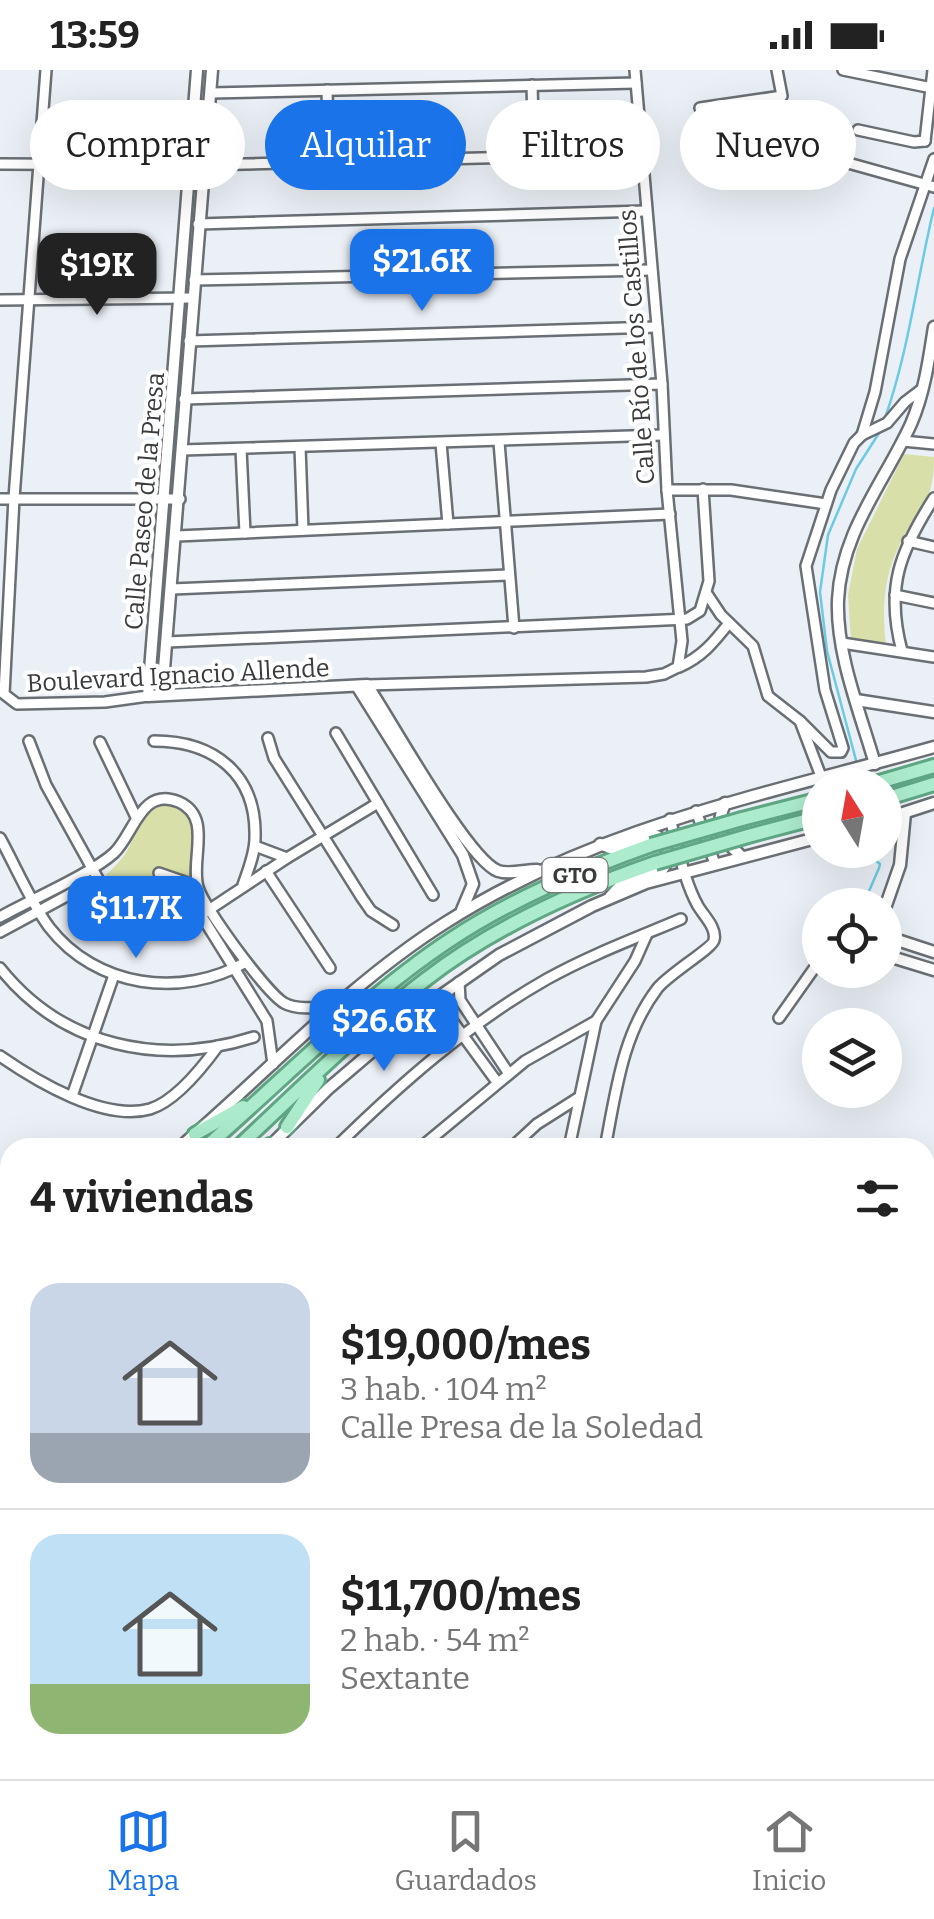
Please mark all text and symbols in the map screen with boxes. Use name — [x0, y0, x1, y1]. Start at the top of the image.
text: 13:59 — [50, 12, 140, 58]
chip: Comprar — [30, 100, 245, 190]
chip: Alquilar — [265, 100, 466, 190]
chip: Filtros — [486, 100, 660, 190]
chip: Nuevo — [680, 100, 856, 190]
street label: Calle Río de los Castillos — [612, 208, 662, 486]
pin: $21.6K — [341, 229, 503, 314]
pin: $19K — [38, 233, 156, 318]
text: $21.6K — [372, 242, 472, 280]
text: $19K — [60, 246, 134, 284]
street label: Calle Paseo de la Presa — [119, 371, 171, 631]
street label: Boulevard Ignacio Allende — [26, 653, 330, 699]
north arrow — [802, 768, 902, 868]
map controls — [802, 768, 902, 1108]
road number: GTO — [542, 858, 608, 892]
pin: $11.7K — [55, 876, 217, 961]
button: locate — [802, 888, 902, 988]
text: $11.7K — [90, 889, 182, 927]
pin: $26.6K — [303, 989, 465, 1074]
text: $26.6K — [332, 1002, 436, 1040]
button: layers — [802, 1008, 902, 1108]
icon: filters — [850, 1171, 905, 1226]
text: 4 viviendas — [30, 1173, 254, 1223]
text: $19,000/mes — [340, 1320, 591, 1370]
icon: home — [110, 1323, 230, 1443]
text: 3 hab. · 104 m² — [340, 1370, 547, 1408]
text: Calle Presa de la Soledad — [340, 1408, 703, 1446]
text: $11,700/mes — [340, 1571, 582, 1621]
icon: home — [110, 1574, 230, 1694]
text: 2 hab. · 54 m² — [340, 1621, 530, 1659]
text: Sextante — [340, 1659, 470, 1697]
tab: Mapa — [108, 1804, 179, 1897]
tab: Guardados — [395, 1804, 537, 1897]
tab: Inicio — [752, 1804, 826, 1897]

